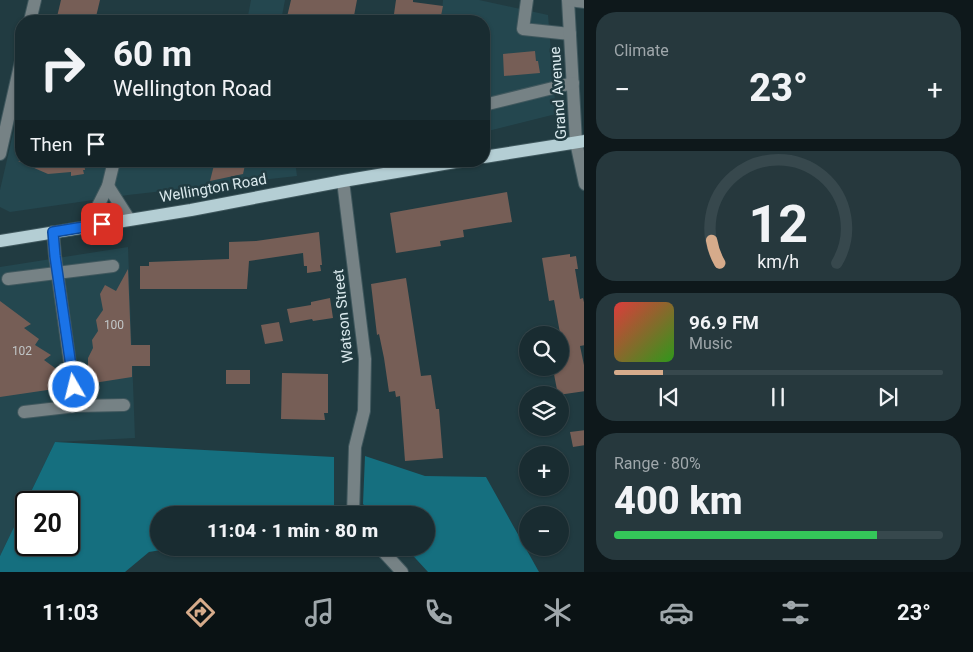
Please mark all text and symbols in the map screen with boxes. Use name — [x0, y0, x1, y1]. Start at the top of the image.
text: 60 m — [113, 34, 192, 75]
icon: right — [30, 35, 95, 100]
text: Climate — [614, 41, 669, 60]
street label: Grand Avenue — [546, 46, 570, 140]
text: 23° — [749, 66, 808, 110]
text: − — [614, 73, 630, 106]
text: + — [927, 73, 943, 106]
text: Wellington Road — [113, 76, 272, 101]
icon: arrive — [82, 130, 110, 158]
text: Then — [30, 133, 72, 156]
street label: Wellington Road — [158, 170, 268, 206]
text: 12 — [749, 194, 808, 255]
pin — [81, 203, 123, 245]
icon: arrive — [88, 210, 116, 238]
text: km/h — [758, 251, 799, 272]
street label: Watson Street — [329, 268, 357, 364]
text: 96.9 FM — [689, 311, 759, 334]
house number: 100 — [104, 318, 124, 332]
map controls — [519, 326, 569, 556]
button: search — [519, 326, 569, 376]
text: Music — [689, 334, 732, 353]
house number: 102 — [12, 344, 32, 358]
position arrow — [47, 360, 99, 412]
icon: previous — [655, 383, 683, 411]
icon: pause — [764, 383, 792, 411]
icon: next — [874, 383, 902, 411]
button: layers — [519, 386, 569, 436]
button: + — [519, 446, 569, 496]
text: Range · 80% — [614, 454, 701, 473]
text: 400 km — [614, 479, 743, 523]
speed limit sign: 20 — [15, 491, 80, 556]
button: − — [519, 506, 569, 556]
text: 11:04 · 1 min · 80 m — [207, 519, 378, 542]
icon: directions — [183, 595, 218, 630]
icon: music — [302, 595, 337, 630]
icon: phone — [421, 595, 456, 630]
icon: climate — [540, 595, 575, 630]
icon: car — [659, 595, 694, 630]
icon: filters — [778, 595, 813, 630]
text: 11:03 — [42, 600, 99, 625]
text: 23° — [897, 600, 931, 625]

